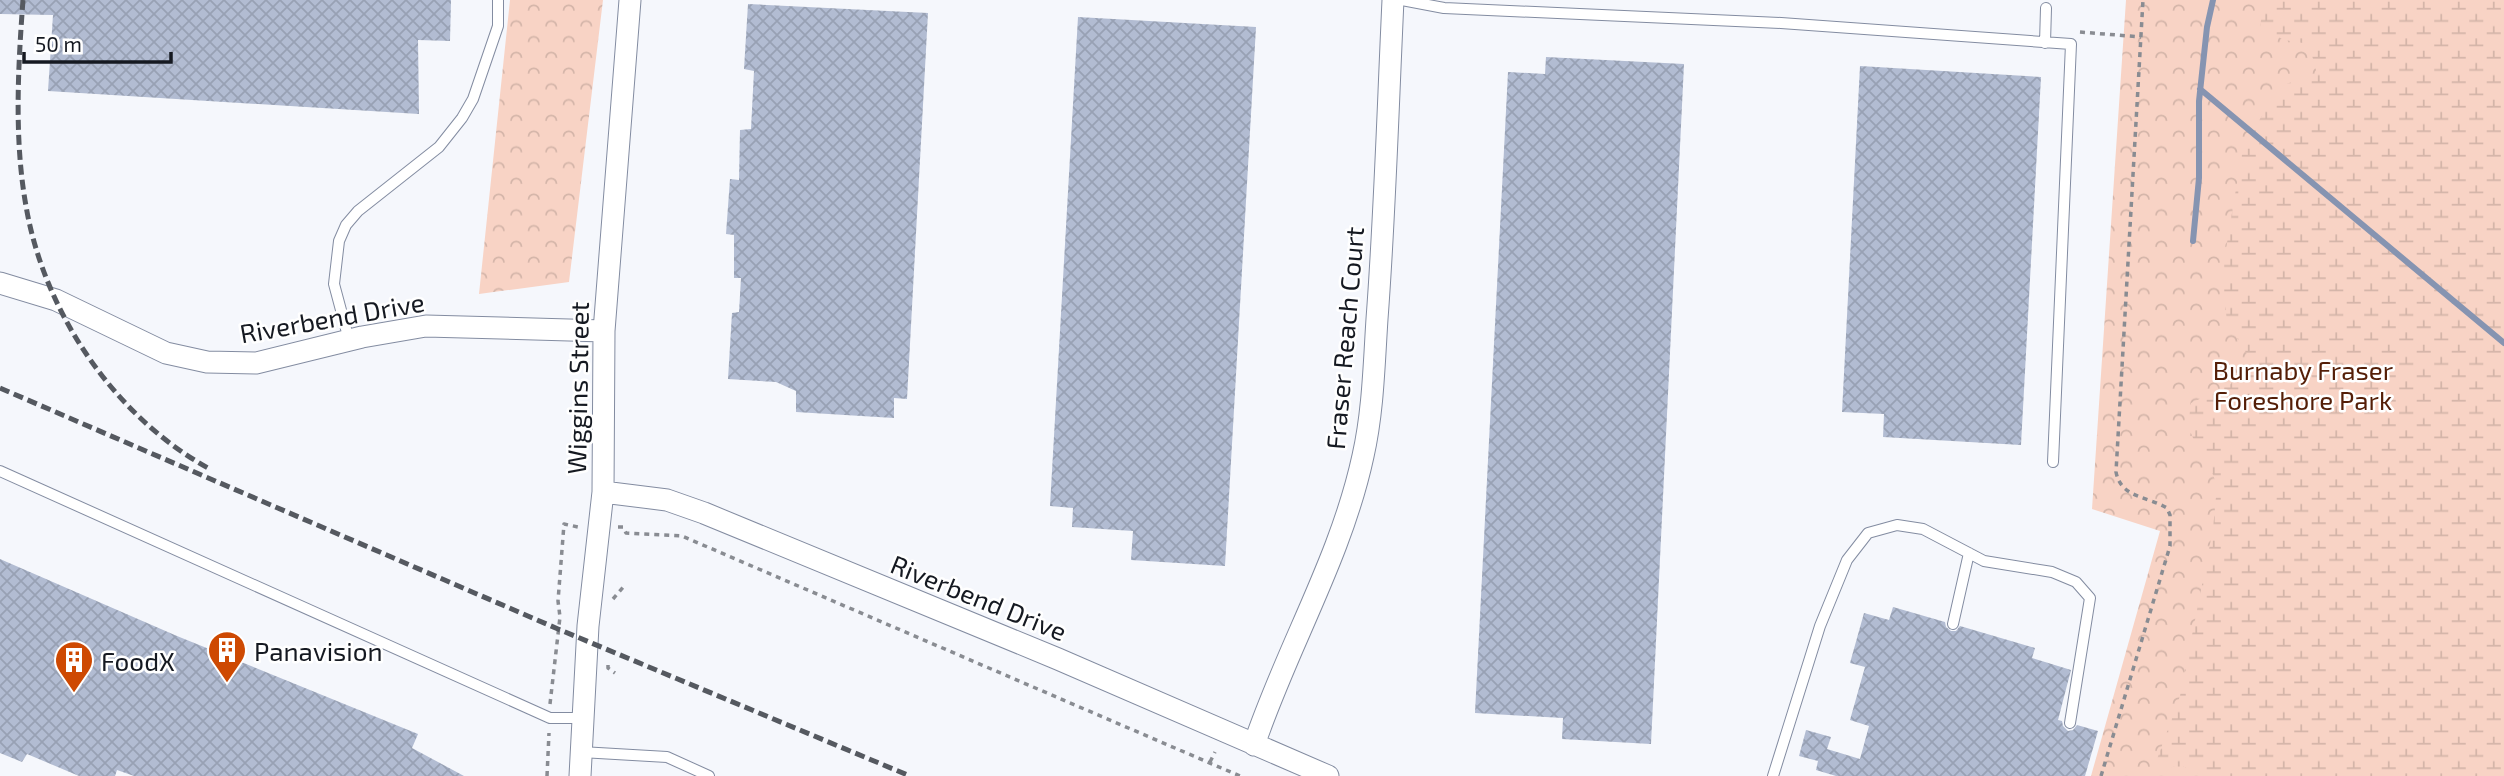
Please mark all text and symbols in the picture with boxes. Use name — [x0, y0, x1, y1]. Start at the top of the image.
scale bar — [24, 21, 172, 65]
text: 50 m — [35, 31, 82, 56]
street label: Fraser Reach Court — [1319, 225, 1369, 451]
street label: Riverbend Drive — [237, 286, 427, 348]
street label: Wiggins Street — [560, 301, 594, 475]
park label: Burnaby Fraser Foreshore Park — [2213, 354, 2393, 415]
street label: Riverbend Drive — [887, 548, 1071, 646]
building icon: Panavision — [206, 629, 248, 684]
place label: Panavision — [254, 635, 383, 666]
building icon: FoodX — [53, 639, 95, 694]
place label: FoodX — [101, 645, 175, 676]

